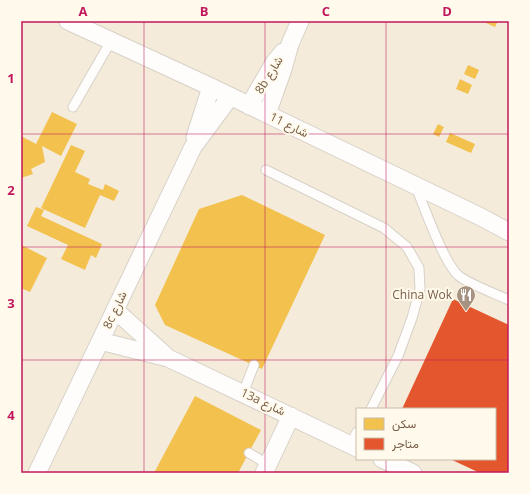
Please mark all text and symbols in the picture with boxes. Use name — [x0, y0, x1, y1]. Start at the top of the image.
text: A — [79, 2, 88, 20]
text: B — [200, 2, 209, 20]
text: C — [322, 2, 330, 20]
text: D — [442, 2, 452, 20]
street label: 8b شارع — [250, 53, 288, 97]
text: 1 — [7, 69, 15, 87]
street label: شارع 11 — [267, 108, 311, 142]
text: 2 — [7, 181, 15, 199]
restaurant icon: China Wok — [455, 284, 477, 312]
place label: China Wok — [392, 286, 453, 303]
street label: 8c شارع — [98, 288, 132, 332]
text: 3 — [7, 294, 15, 312]
street label: 13a شارع — [238, 384, 288, 420]
text: 4 — [7, 406, 15, 424]
legend — [356, 408, 496, 460]
text: سكن — [392, 415, 416, 432]
text: متاجر — [391, 435, 419, 452]

